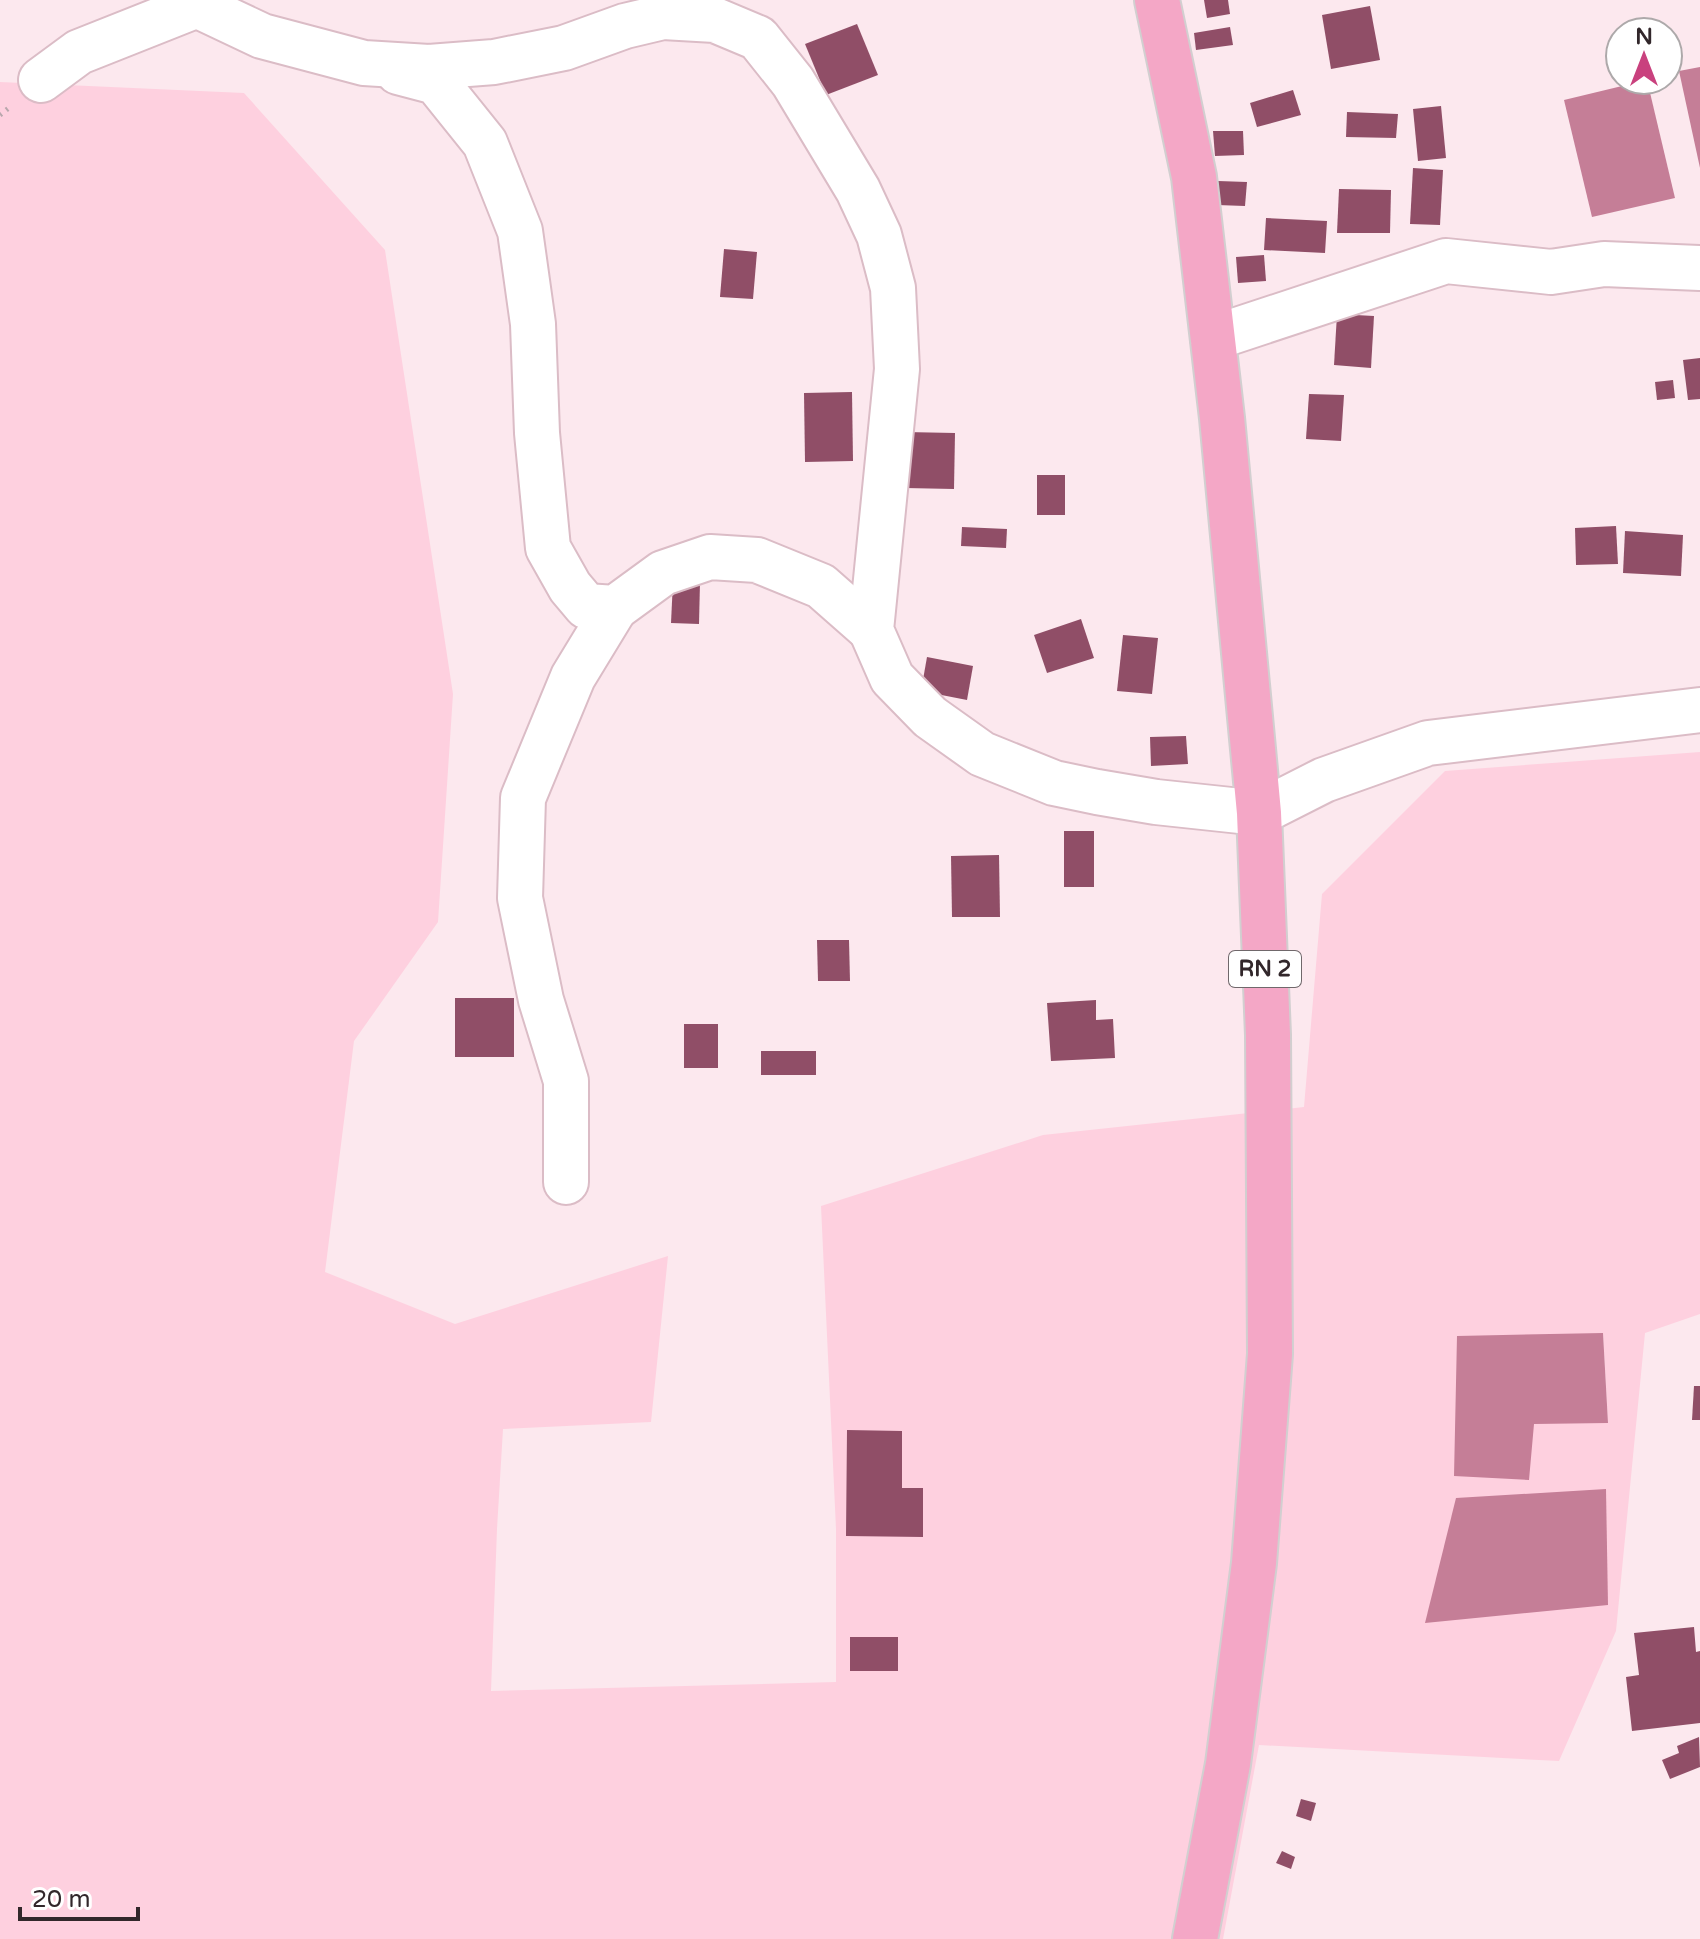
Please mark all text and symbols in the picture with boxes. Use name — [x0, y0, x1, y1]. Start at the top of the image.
north arrow — [1604, 16, 1684, 96]
text: N — [1635, 24, 1653, 50]
road number: RN 2 — [1229, 951, 1301, 987]
scale bar — [20, 1871, 138, 1921]
text: 20 m — [32, 1885, 90, 1914]

